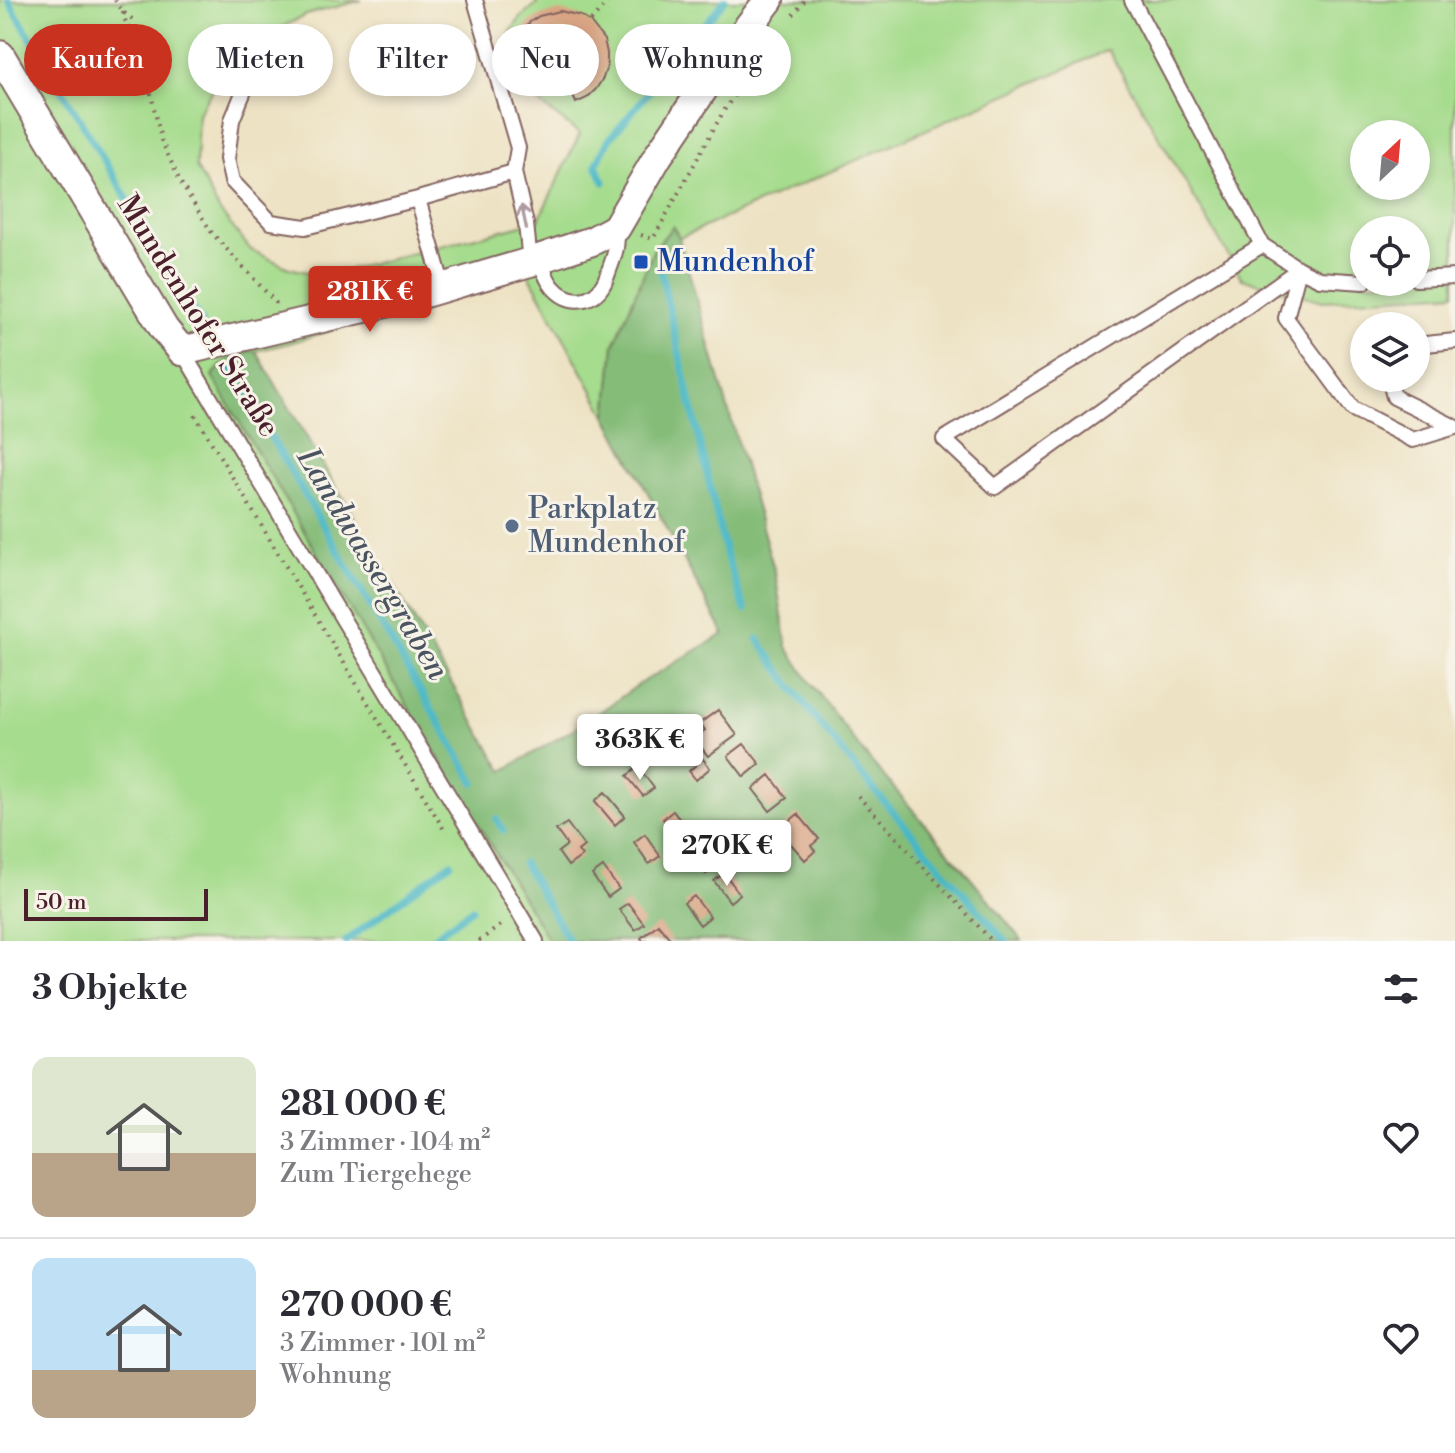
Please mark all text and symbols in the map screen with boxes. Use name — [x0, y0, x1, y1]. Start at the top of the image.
chip: Kaufen — [24, 24, 172, 96]
chip: Mieten — [188, 24, 333, 96]
chip: Filter — [349, 24, 476, 96]
chip: Neu — [492, 24, 599, 96]
chip: Wohnung — [615, 24, 791, 96]
north arrow — [1350, 120, 1430, 200]
map controls — [1350, 120, 1430, 392]
street label: Mundenhofer Straße — [108, 188, 288, 444]
one-way arrow — [516, 204, 531, 230]
button: locate — [1350, 216, 1430, 296]
place label: Mundenhof — [657, 243, 815, 281]
marker: Mundenhof — [632, 253, 650, 271]
pin: 281K € — [305, 266, 435, 334]
text: 281K € — [326, 276, 414, 308]
button: layers — [1350, 312, 1430, 392]
water label: Landwassergraben — [287, 440, 459, 688]
place label: Parkplatz Mundenhof — [528, 490, 686, 562]
marker: Parkplatz Mundenhof — [503, 517, 521, 535]
pin: 363K € — [575, 714, 705, 782]
text: 363K € — [595, 724, 685, 756]
pin: 270K € — [662, 820, 792, 888]
text: 270K € — [681, 830, 773, 862]
scale bar — [24, 885, 208, 921]
text: 50 m — [36, 889, 87, 916]
icon: filters — [1379, 967, 1423, 1011]
text: 3 Objekte — [32, 968, 188, 1010]
text: 281 000 € — [280, 1084, 446, 1126]
icon: home — [96, 1089, 192, 1185]
icon: heart — [1379, 1115, 1423, 1159]
text: 3 Zimmer · 104 m² — [280, 1126, 490, 1158]
text: Zum Tiergehege — [280, 1158, 472, 1190]
text: 270 000 € — [280, 1285, 452, 1327]
icon: home — [96, 1290, 192, 1386]
icon: heart — [1379, 1316, 1423, 1360]
text: 3 Zimmer · 101 m² — [280, 1327, 485, 1359]
text: Wohnung — [280, 1359, 391, 1391]

